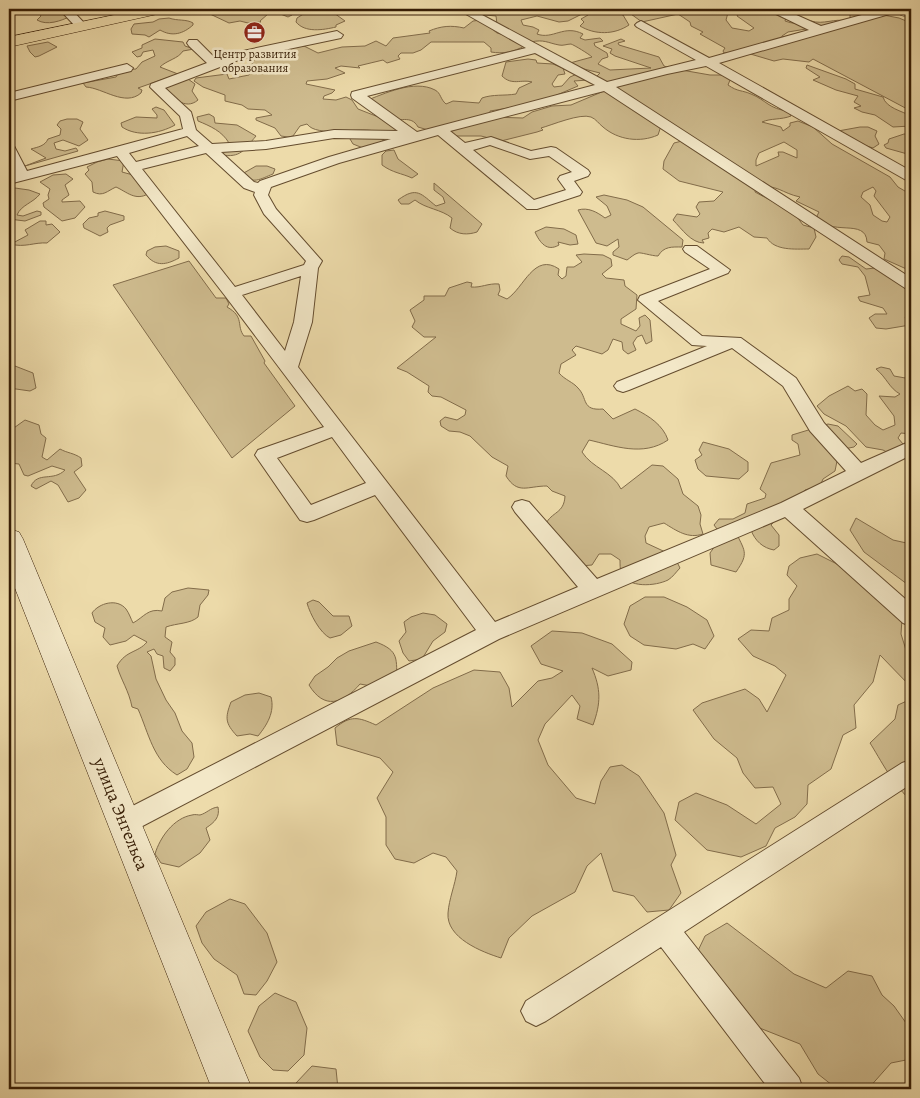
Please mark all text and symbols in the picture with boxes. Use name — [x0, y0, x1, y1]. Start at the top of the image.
office icon: Центр развития образования — [243, 21, 267, 45]
place label: Центр развития образования — [214, 46, 297, 76]
street label: улица Энгельса — [87, 753, 155, 875]

